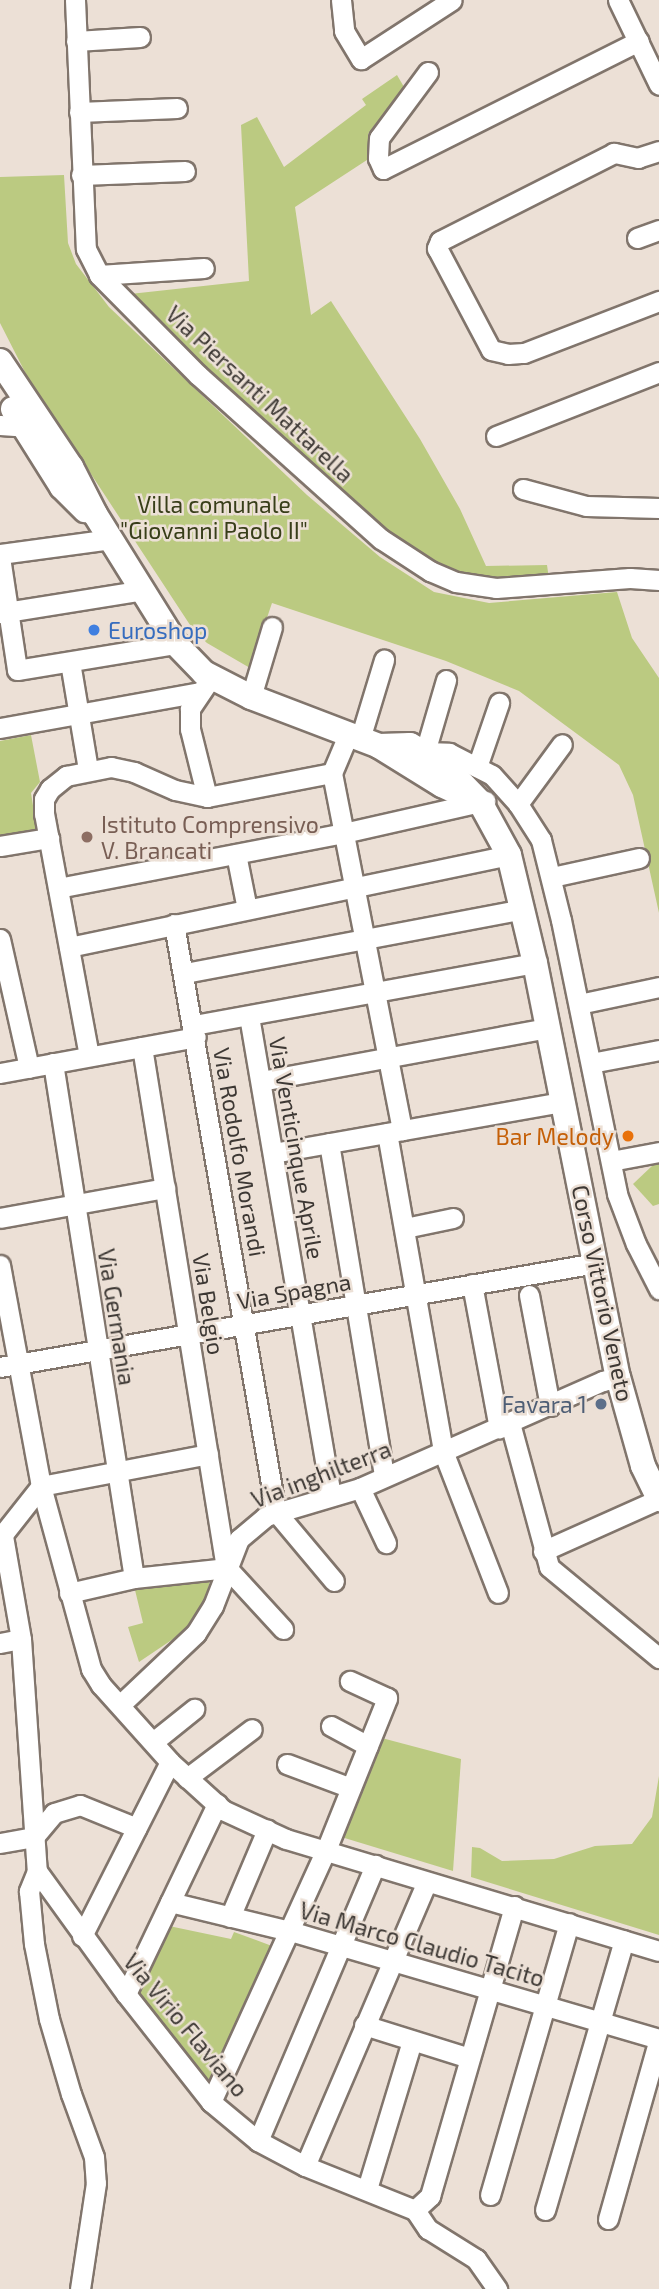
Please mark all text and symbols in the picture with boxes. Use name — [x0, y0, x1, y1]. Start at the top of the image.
street label: Via Piersanti Mattarella — [161, 300, 359, 488]
park label: Villa comunale "Giovanni Paolo II" — [120, 490, 308, 544]
place label: Euroshop — [108, 616, 207, 644]
marker: Euroshop — [86, 622, 102, 638]
place label: Istituto Comprensivo V. Brancati — [101, 810, 319, 864]
marker: Istituto Comprensivo V. Brancati — [79, 829, 95, 845]
street label: Via Venticinque Aprile — [264, 1034, 330, 1262]
street label: Via Rodolfo Morandi — [208, 1045, 272, 1259]
place label: Bar Melody — [495, 1122, 614, 1150]
marker: Bar Melody — [620, 1128, 636, 1144]
street label: Corso Vittorio Veneto — [566, 1182, 640, 1404]
street label: Via Germania — [93, 1247, 141, 1387]
street label: Via Belgio — [187, 1251, 231, 1357]
street label: Via Spagna — [235, 1267, 353, 1315]
place label: Favara 1 — [502, 1390, 587, 1418]
marker: Favara 1 — [593, 1396, 609, 1412]
street label: Via inghilterra — [247, 1435, 395, 1513]
street label: Via Marco Claudio Tacito — [296, 1896, 548, 1992]
street label: Via Virio Flaviano — [118, 1948, 254, 2102]

